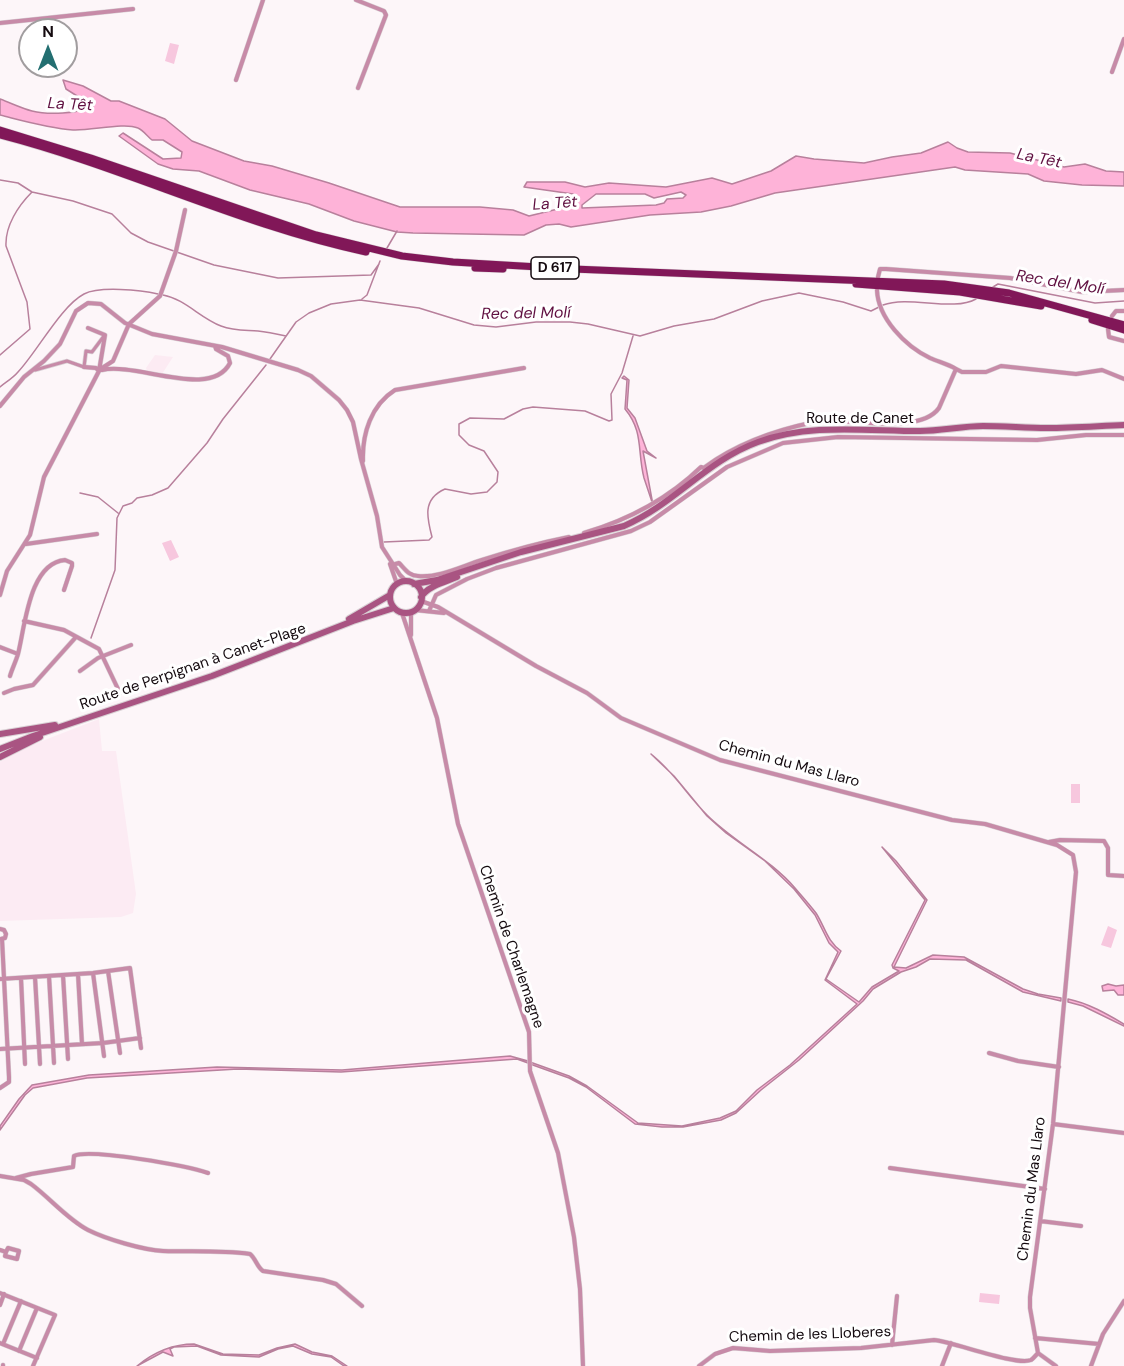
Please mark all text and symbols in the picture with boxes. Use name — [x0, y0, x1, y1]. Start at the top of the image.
north arrow — [18, 18, 78, 78]
text: N — [42, 21, 54, 42]
water label: La Têt — [47, 94, 93, 116]
water label: La Têt — [1015, 145, 1063, 173]
water label: La Têt — [532, 193, 578, 215]
road number: D 617 — [531, 257, 579, 279]
water label: Rec del Molí — [1014, 267, 1106, 299]
water label: Rec del Molí — [481, 304, 571, 324]
street label: Route de Canet — [806, 410, 914, 428]
street label: Route de Perpignan à Canet-Plage — [78, 620, 308, 714]
street label: Chemin du Mas Llaro — [716, 737, 862, 791]
street label: Chemin de Charlemagne — [475, 863, 547, 1031]
street label: Chemin du Mas Llaro — [1014, 1116, 1050, 1262]
street label: Chemin de les Lloberes — [729, 1323, 891, 1347]

